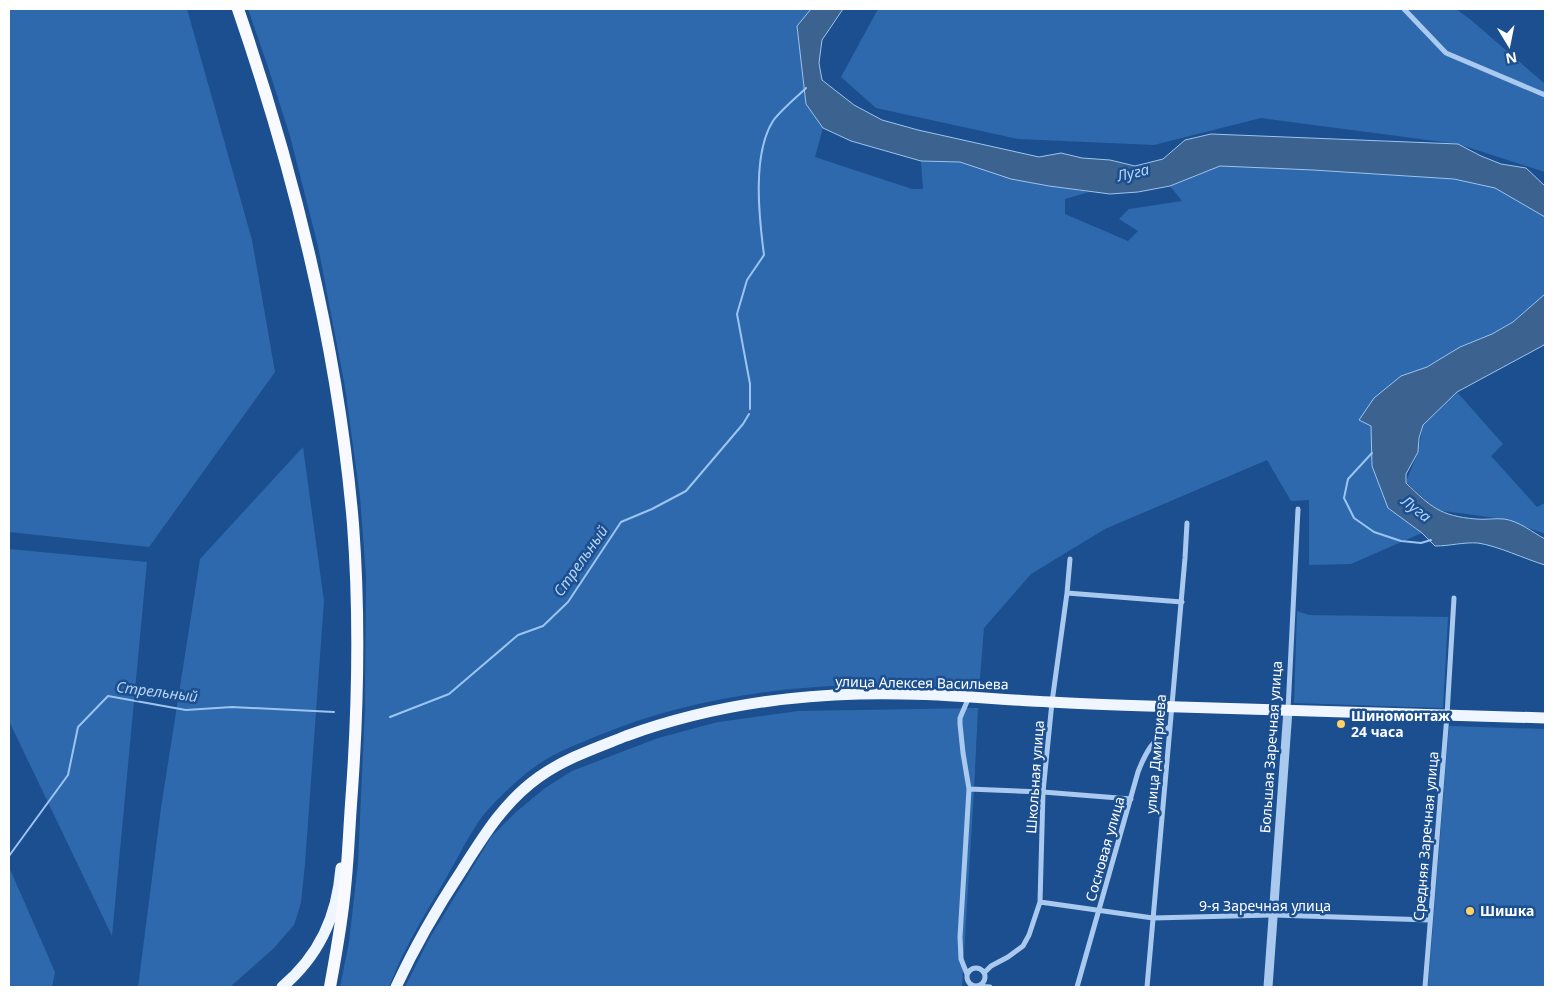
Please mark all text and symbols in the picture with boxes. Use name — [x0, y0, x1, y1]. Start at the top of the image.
north arrow — [1484, 20, 1534, 70]
text: N — [1504, 48, 1519, 69]
water label: Луга — [1114, 159, 1151, 186]
water label: Луга — [1397, 490, 1436, 526]
water label: Стрельный — [548, 521, 612, 600]
street label: Большая Заречная улица — [1255, 660, 1286, 834]
street label: улица Алексея Васильева — [835, 671, 1009, 694]
water label: Стрельный — [115, 676, 199, 706]
street label: улица Дмитриева — [1141, 693, 1170, 815]
place label: Шиномонтаж 24 часа — [1351, 706, 1451, 741]
marker: Шиномонтаж 24 часа — [1335, 718, 1347, 730]
street label: Школьная улица — [1021, 720, 1048, 834]
street label: Средняя Заречная улица — [1409, 750, 1442, 921]
street label: Сосновая улица — [1080, 794, 1129, 903]
street label: 9-я Заречная улица — [1199, 896, 1331, 915]
place label: Шишка — [1480, 901, 1534, 920]
marker: Шишка — [1464, 905, 1476, 917]

